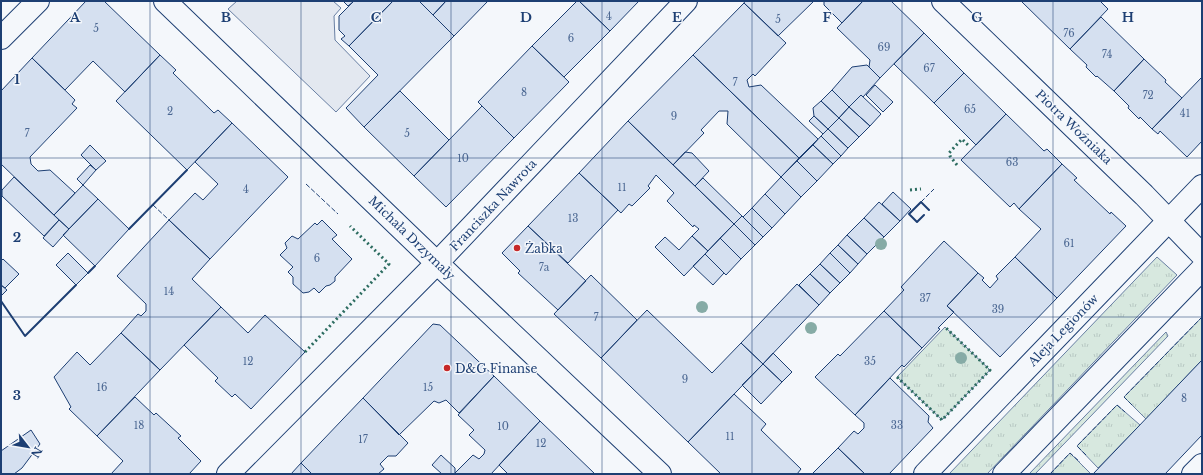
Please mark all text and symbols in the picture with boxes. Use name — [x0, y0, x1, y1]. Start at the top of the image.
text: A — [69, 9, 81, 26]
text: B — [221, 9, 231, 26]
text: C — [371, 9, 382, 26]
text: D — [520, 9, 532, 26]
text: E — [672, 9, 682, 26]
text: F — [823, 9, 832, 26]
text: G — [971, 9, 983, 26]
text: H — [1122, 9, 1134, 26]
house number: 4 — [606, 10, 612, 23]
house number: 5 — [775, 13, 781, 26]
house number: 5 — [93, 22, 99, 35]
house number: 76 — [1063, 27, 1075, 40]
house number: 6 — [568, 32, 574, 45]
house number: 69 — [878, 41, 890, 54]
house number: 74 — [1102, 48, 1112, 61]
house number: 67 — [923, 62, 936, 75]
text: 1 — [14, 71, 20, 88]
house number: 7 — [732, 76, 738, 89]
house number: 8 — [521, 86, 527, 99]
street label: Piotra Woźniaka — [1033, 87, 1116, 168]
house number: 72 — [1142, 89, 1154, 102]
house number: 65 — [964, 103, 976, 116]
house number: 2 — [167, 105, 173, 118]
house number: 41 — [1180, 107, 1190, 120]
house number: 9 — [671, 110, 677, 123]
house number: 7 — [24, 127, 30, 140]
house number: 5 — [404, 127, 410, 140]
house number: 10 — [457, 152, 469, 165]
street label: Franciszka Nawrota — [447, 156, 540, 254]
house number: 63 — [1006, 156, 1018, 169]
house number: 11 — [618, 181, 626, 194]
house number: 4 — [243, 183, 249, 196]
street label: Michała Drzymały — [366, 193, 458, 283]
house number: 13 — [568, 212, 578, 225]
text: 2 — [13, 229, 21, 246]
house number: 61 — [1064, 237, 1074, 250]
place label: Żabka — [525, 240, 563, 256]
marker: Żabka — [512, 243, 522, 253]
house number: 6 — [314, 252, 320, 265]
house number: 7a — [539, 261, 550, 274]
house number: 14 — [164, 285, 174, 298]
street label: Aleja Legionów — [1024, 290, 1102, 370]
house number: 37 — [919, 292, 932, 305]
house number: 39 — [992, 303, 1004, 316]
house number: 7 — [593, 311, 599, 324]
house number: 12 — [243, 355, 253, 368]
house number: 35 — [864, 355, 876, 368]
place label: D&G Finanse — [455, 361, 538, 376]
marker: D&G Finanse — [442, 363, 452, 373]
house number: 9 — [682, 373, 688, 386]
house number: 16 — [97, 381, 107, 394]
house number: 15 — [423, 381, 433, 394]
text: 3 — [13, 387, 21, 404]
house number: 8 — [1181, 392, 1187, 405]
house number: 18 — [134, 419, 144, 432]
house number: 33 — [891, 419, 903, 432]
house number: 10 — [497, 420, 509, 433]
north arrow — [8, 427, 48, 467]
house number: 11 — [726, 430, 734, 443]
house number: 17 — [358, 433, 369, 446]
house number: 12 — [536, 437, 546, 450]
text: N — [28, 444, 45, 461]

